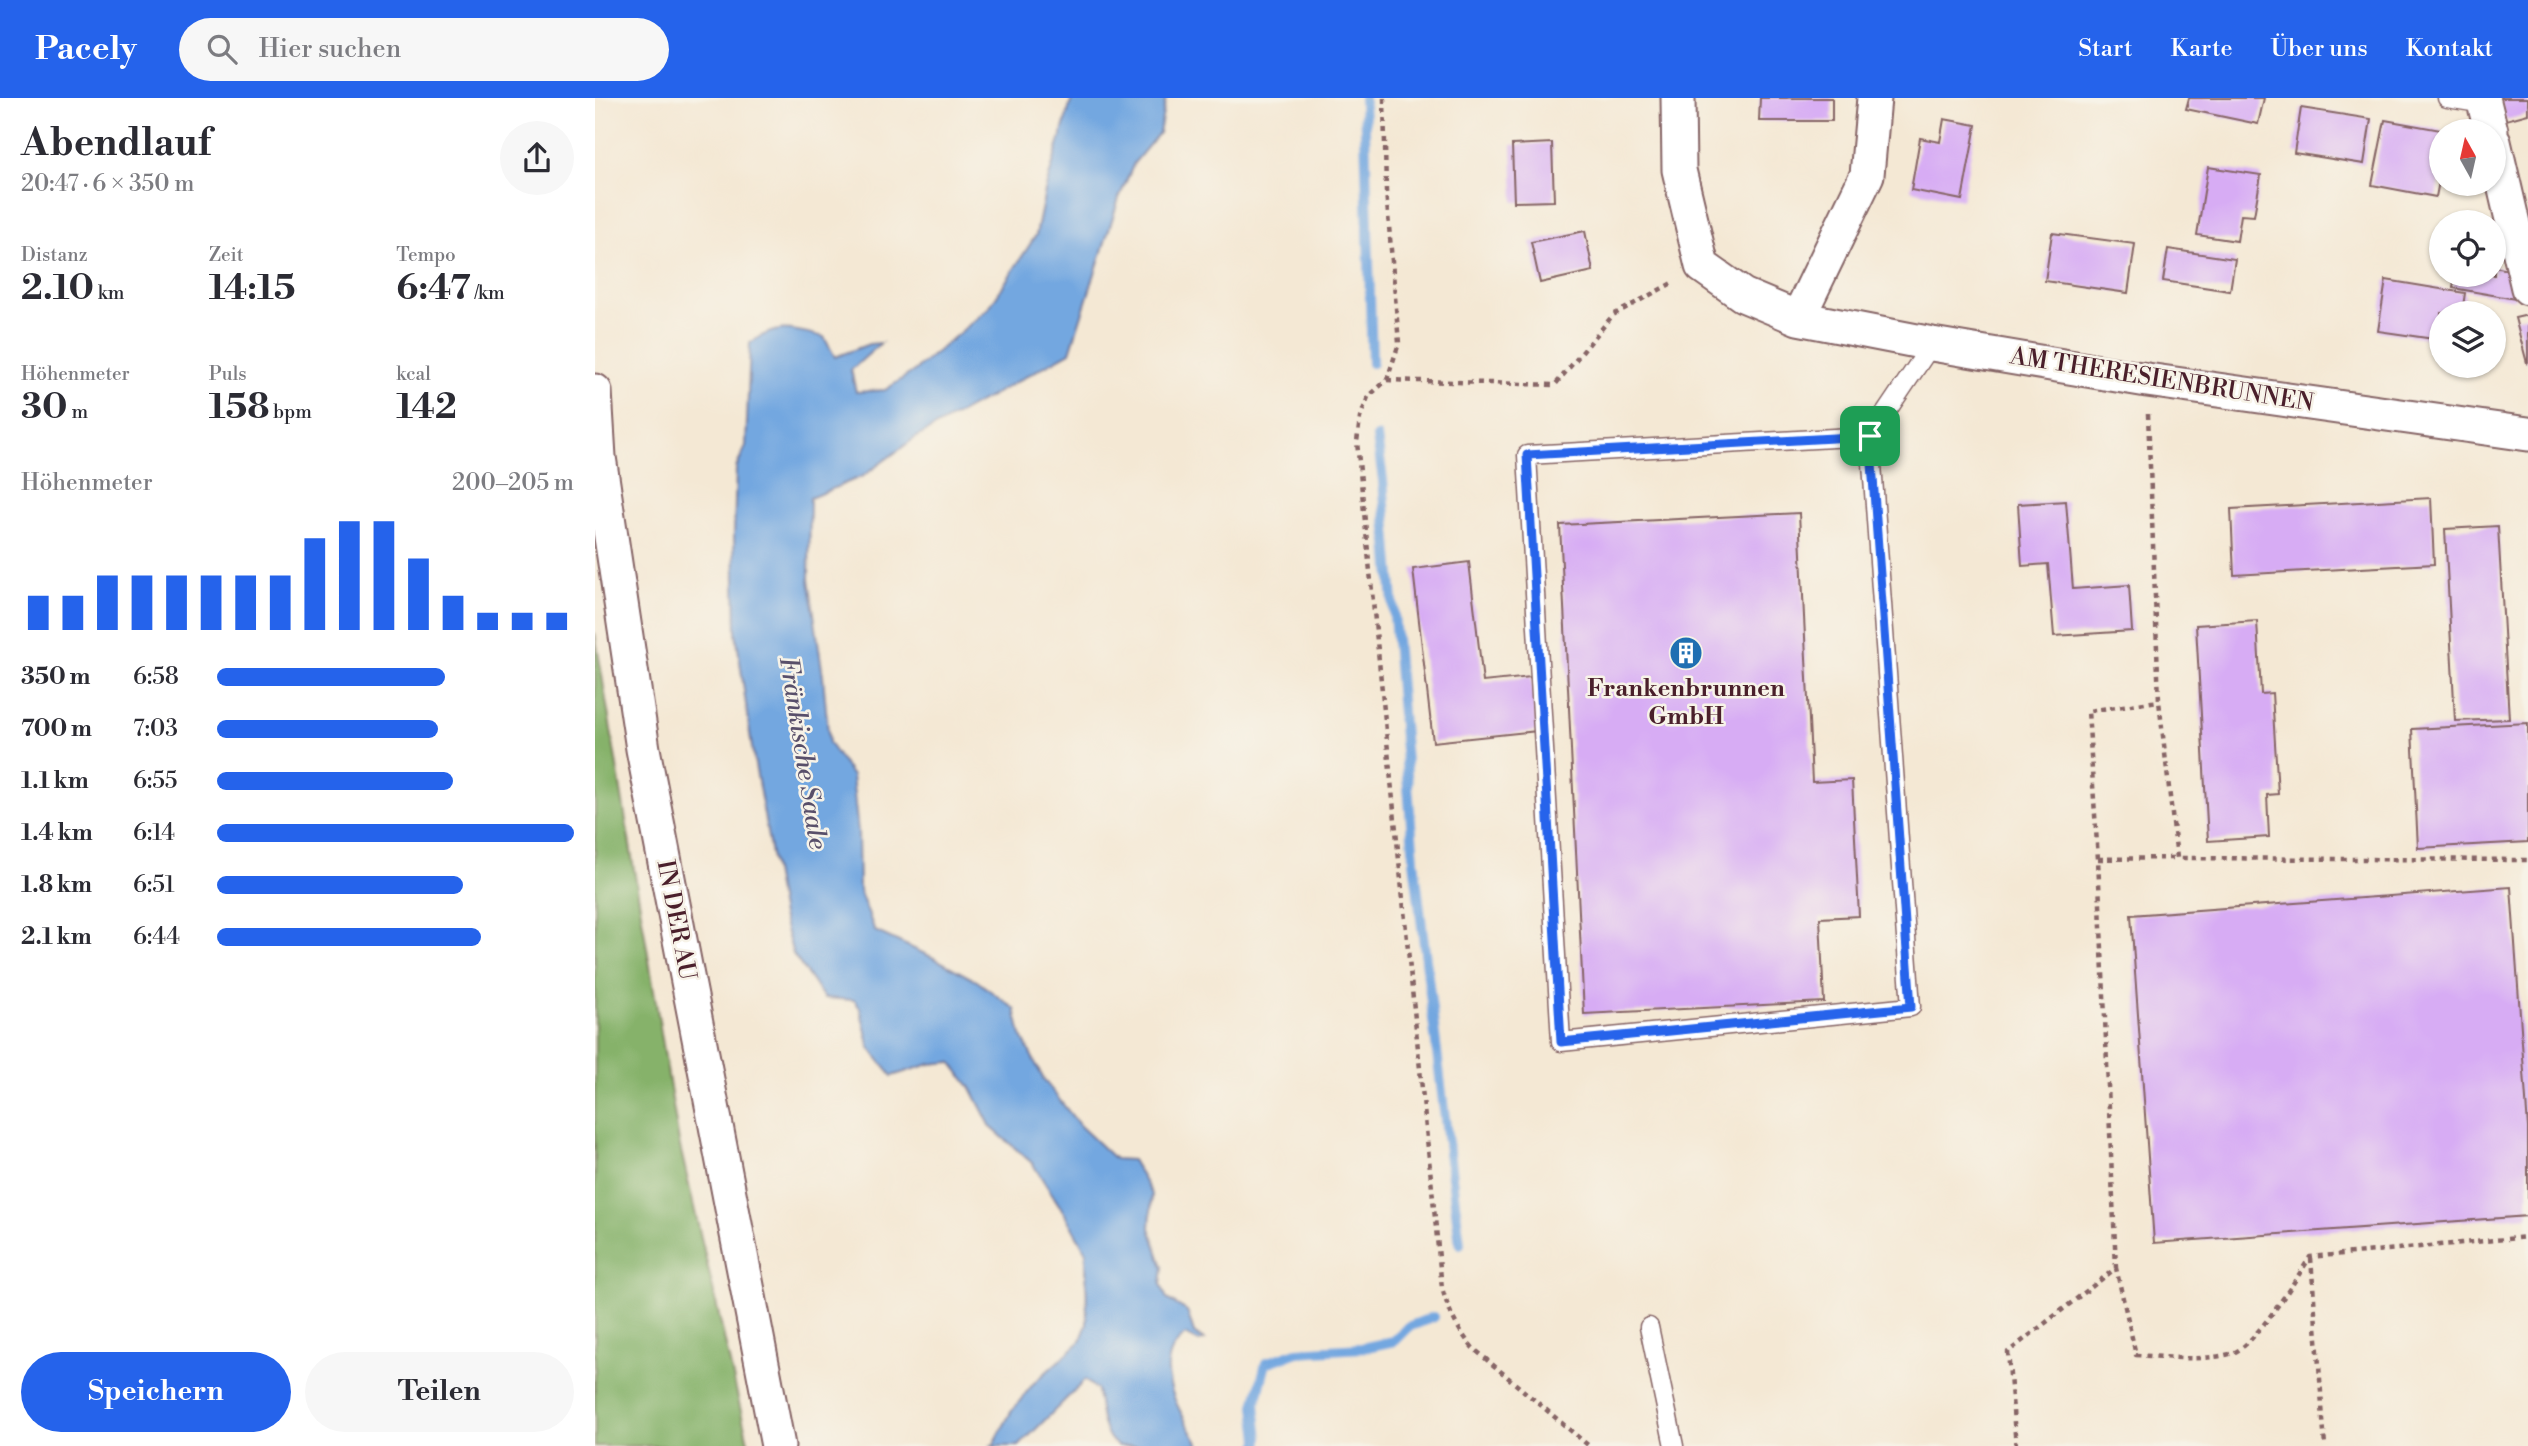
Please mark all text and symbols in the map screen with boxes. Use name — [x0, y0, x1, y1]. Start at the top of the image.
search box — [179, 18, 669, 81]
text: Pacely — [35, 29, 137, 70]
icon: search — [203, 30, 241, 68]
text: Hier suchen — [259, 33, 401, 65]
text: Start — [2078, 34, 2132, 64]
text: Karte — [2170, 34, 2233, 64]
text: Über uns — [2271, 34, 2368, 64]
text: Kontakt — [2406, 34, 2493, 64]
north arrow — [2429, 119, 2506, 196]
map controls — [2429, 119, 2506, 378]
text: Abendlauf — [21, 120, 211, 167]
button: share — [500, 121, 574, 195]
text: 20:47 · 6 × 350 m — [21, 170, 194, 198]
button: locate — [2429, 210, 2506, 287]
text: Distanz — [21, 243, 88, 267]
text: Zeit — [209, 243, 243, 267]
text: Tempo — [396, 243, 456, 267]
text: 2.10 — [21, 267, 94, 310]
text: 14:15 — [209, 267, 295, 310]
text: 6:47 — [396, 267, 471, 310]
text: km — [94, 281, 124, 305]
text: /km — [471, 281, 505, 305]
button: layers — [2429, 301, 2506, 378]
street label: AM THERESIENBRUNNEN — [2007, 341, 2316, 419]
text: Höhenmeter — [21, 362, 130, 386]
text: Puls — [209, 362, 247, 386]
text: kcal — [396, 362, 431, 386]
text: 30 — [21, 386, 68, 429]
text: 158 — [209, 386, 269, 429]
text: 142 — [396, 386, 457, 429]
text: m — [68, 400, 88, 424]
text: bpm — [269, 400, 312, 424]
pin — [1840, 406, 1900, 466]
icon: arrive — [1851, 417, 1889, 455]
text: Höhenmeter — [21, 469, 153, 497]
text: 200–205 m — [452, 469, 574, 497]
building icon: Frankenbrunnen GmbH — [1667, 634, 1705, 672]
water label: Fränkische Saale — [772, 654, 834, 852]
text: 350 m — [21, 663, 90, 691]
text: 6:58 — [133, 663, 179, 691]
place label: Frankenbrunnen GmbH — [1587, 674, 1785, 732]
text: 700 m — [21, 715, 92, 743]
text: 7:03 — [133, 715, 178, 743]
text: 1.1 km — [21, 767, 89, 795]
text: 6:55 — [133, 767, 177, 795]
text: 1.4 km — [21, 819, 93, 847]
text: 6:14 — [133, 819, 175, 847]
street label: IN DER AU — [650, 857, 702, 983]
text: 1.8 km — [21, 871, 92, 899]
text: 6:51 — [133, 871, 175, 899]
text: 2.1 km — [21, 923, 92, 951]
text: 6:44 — [133, 923, 180, 951]
button: Speichern — [21, 1352, 291, 1432]
button: Teilen — [305, 1352, 574, 1432]

